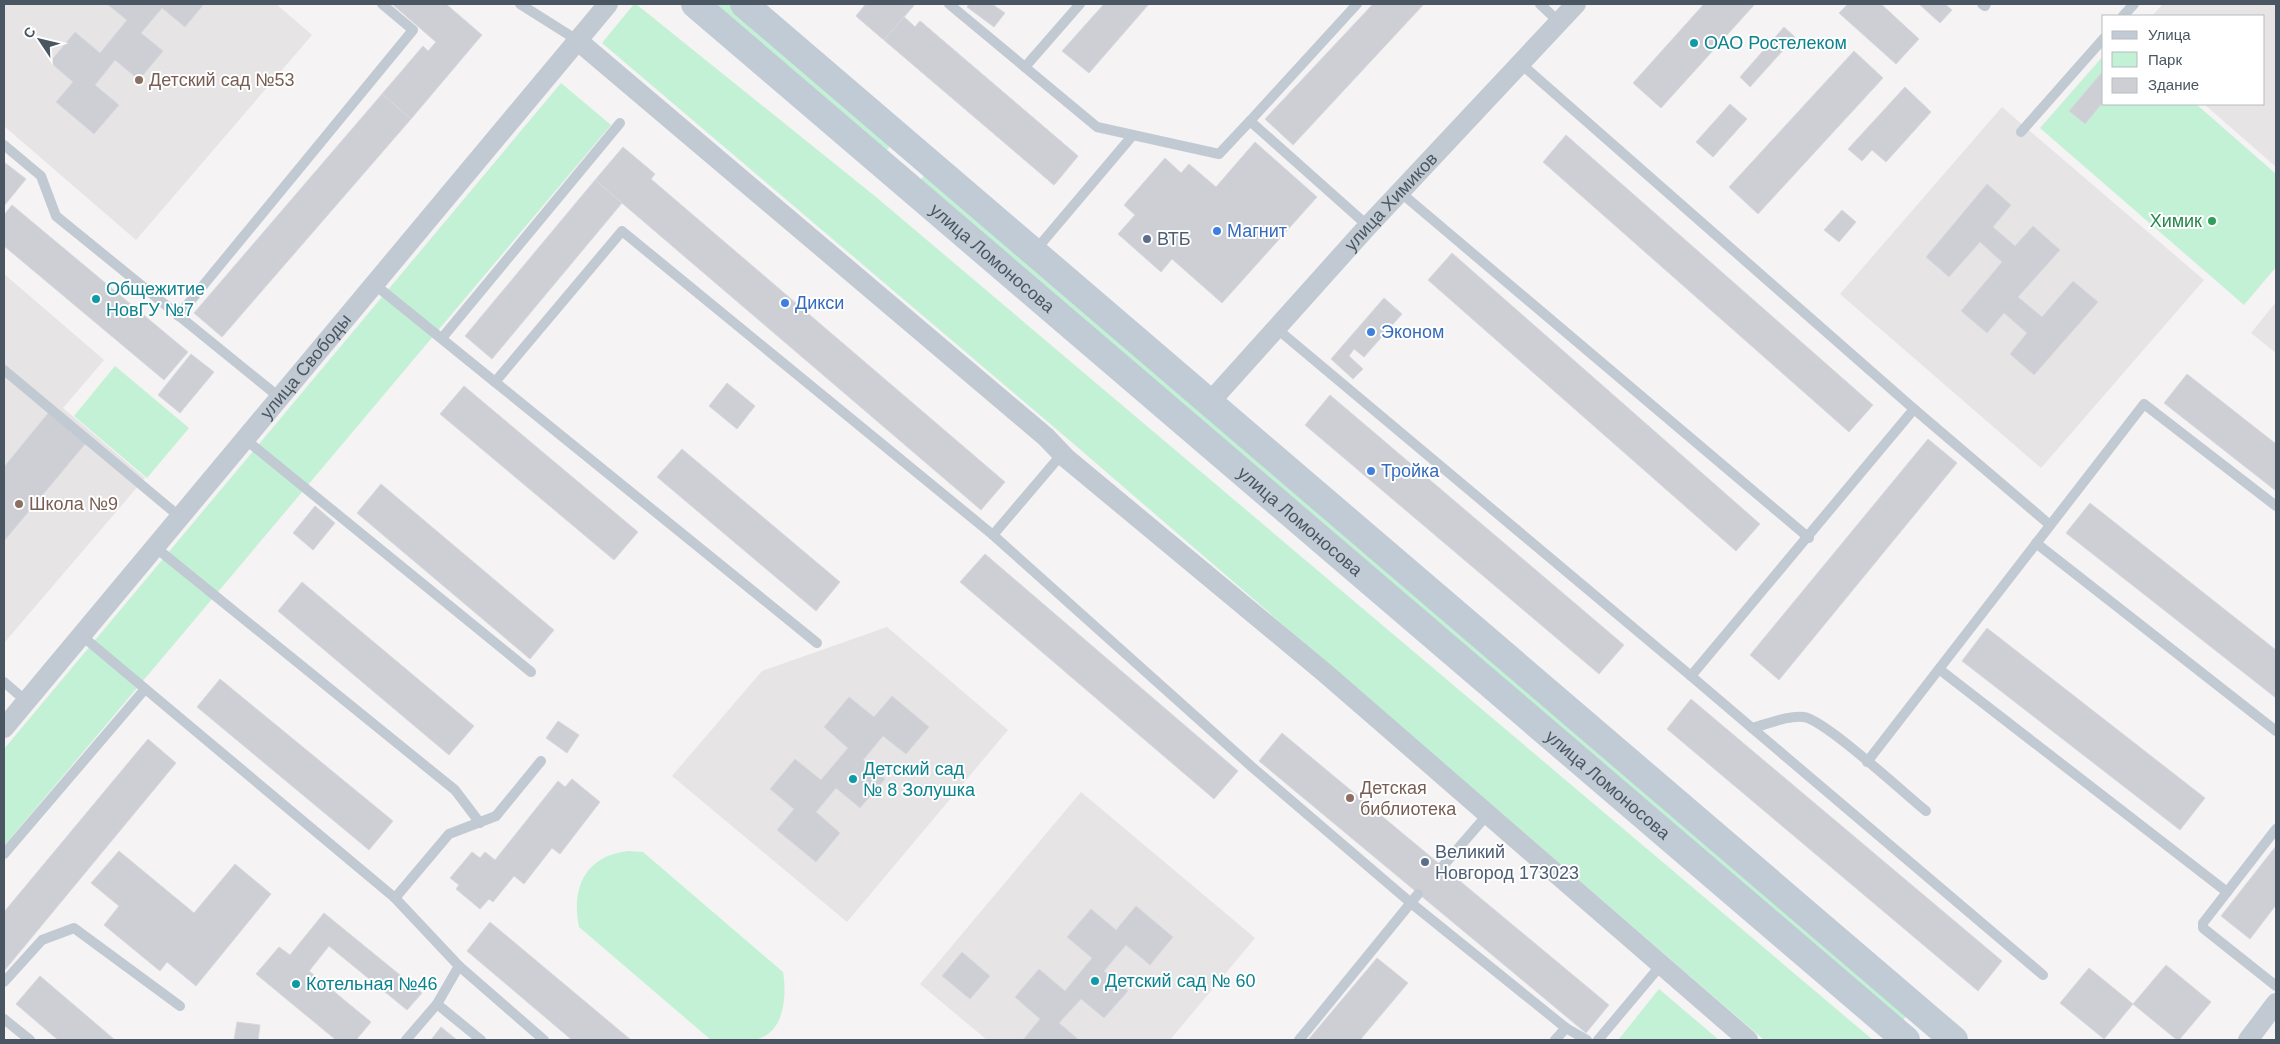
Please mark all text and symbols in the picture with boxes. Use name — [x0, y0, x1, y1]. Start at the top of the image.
north arrow — [15, 15, 65, 65]
legend — [2102, 15, 2265, 105]
text: С — [20, 24, 39, 41]
text: Улица — [2148, 26, 2191, 43]
place label: ОАО Ростелеком — [1704, 33, 1847, 53]
marker: ОАО Ростелеком — [1688, 37, 1700, 49]
text: Парк — [2148, 51, 2182, 68]
place label: Детский сад №53 — [149, 70, 294, 90]
marker: Детский сад №53 — [133, 74, 145, 86]
text: Здание — [2148, 76, 2199, 93]
street label: улица Химиков — [1341, 148, 1442, 255]
street label: улица Ломоносова — [926, 199, 1059, 318]
place label: Химик — [2150, 211, 2202, 231]
marker: Химик — [2206, 215, 2218, 227]
place label: Магнит — [1227, 221, 1287, 241]
marker: Магнит — [1211, 225, 1223, 237]
place label: ВТБ — [1157, 229, 1191, 249]
marker: ВТБ — [1141, 233, 1153, 245]
place label: Общежитие НовГУ №7 — [106, 279, 205, 320]
marker: Общежитие НовГУ №7 — [90, 293, 102, 305]
place label: Дикси — [795, 293, 844, 313]
marker: Дикси — [779, 297, 791, 309]
street label: улица Свободы — [256, 310, 355, 423]
place label: Эконом — [1381, 322, 1444, 342]
marker: Эконом — [1365, 326, 1377, 338]
place label: Тройка — [1381, 461, 1440, 481]
street label: улица Ломоносова — [1234, 463, 1367, 581]
marker: Тройка — [1365, 465, 1377, 477]
place label: Школа №9 — [29, 494, 118, 514]
marker: Школа №9 — [13, 498, 25, 510]
street label: улица Ломоносова — [1541, 726, 1675, 844]
place label: Детский сад № 8 Золушка — [863, 759, 976, 800]
marker: Детский сад № 8 Золушка — [847, 773, 859, 785]
place label: Детская библиотека — [1360, 778, 1457, 819]
marker: Детская библиотека — [1344, 792, 1356, 804]
place label: Великий Новгород 173023 — [1435, 842, 1579, 883]
marker: Великий Новгород 173023 — [1419, 856, 1431, 868]
place label: Детский сад № 60 — [1105, 971, 1255, 991]
place label: Котельная №46 — [306, 974, 437, 994]
marker: Детский сад № 60 — [1089, 975, 1101, 987]
marker: Котельная №46 — [290, 978, 302, 990]

